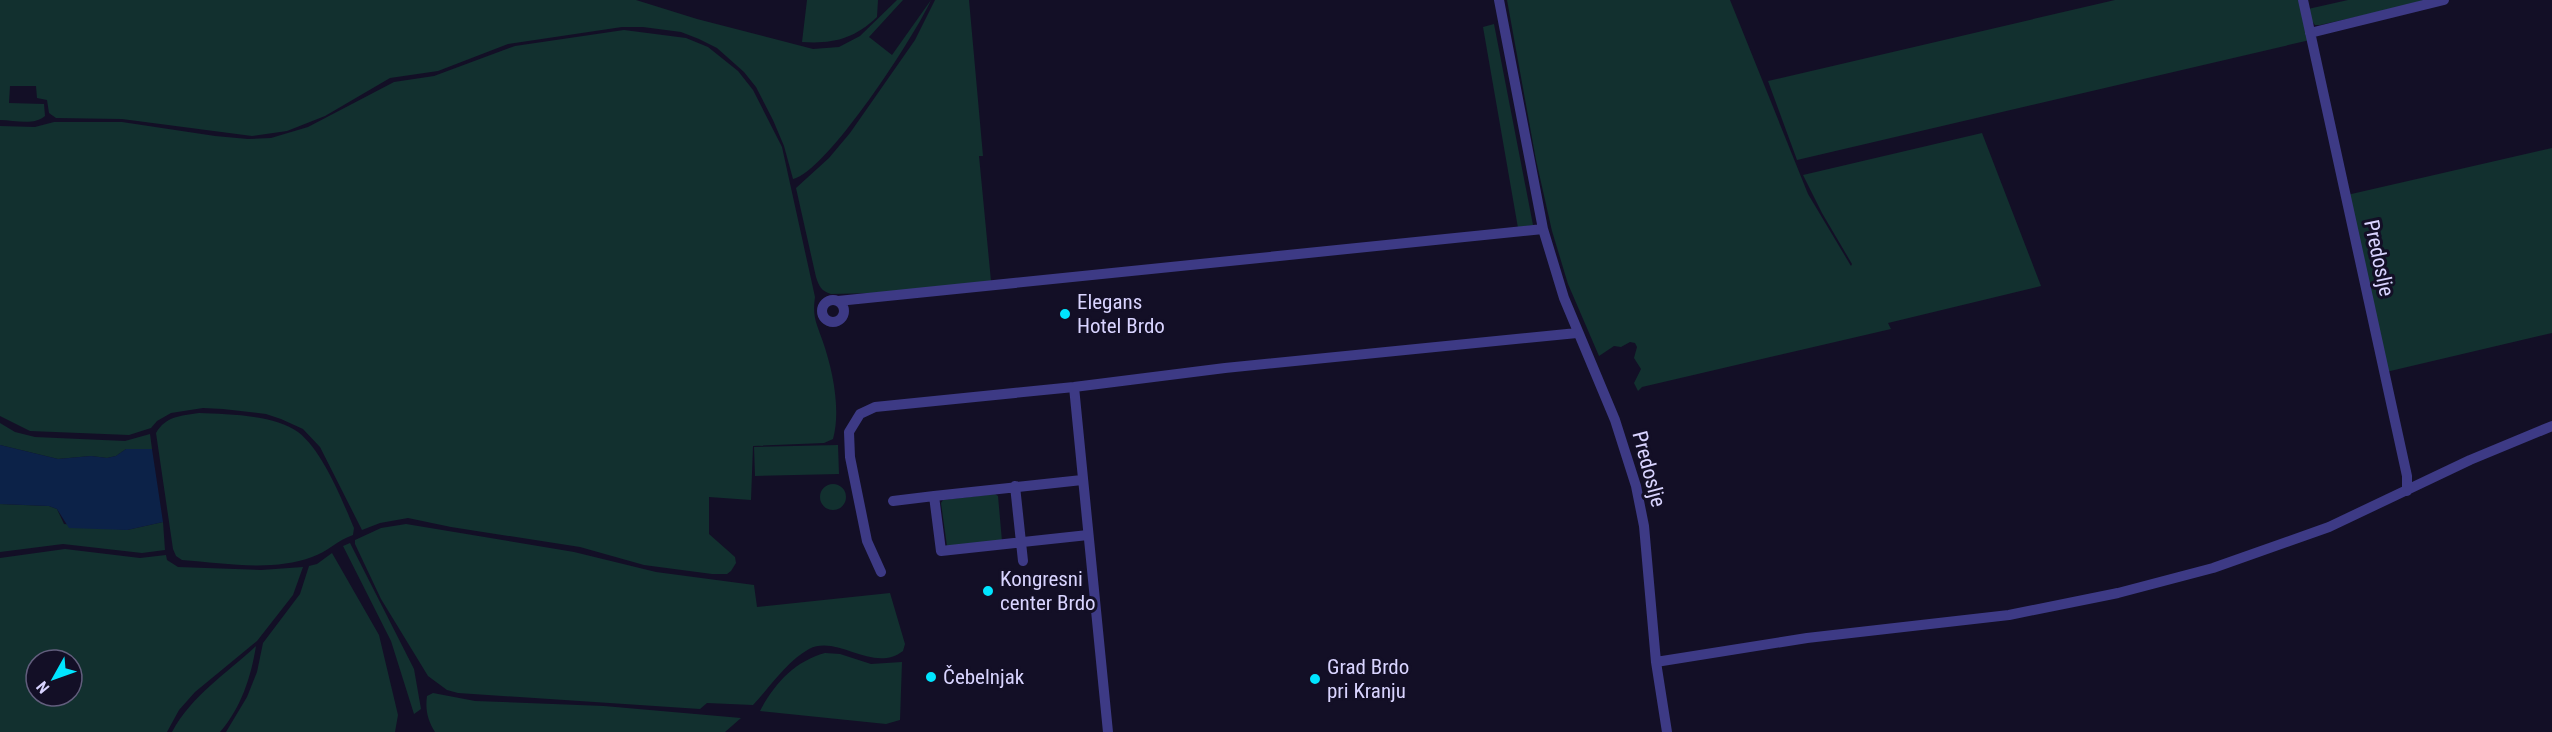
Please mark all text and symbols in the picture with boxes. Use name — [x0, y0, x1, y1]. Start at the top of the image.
street label: Predoslje — [2359, 218, 2399, 299]
place label: Elegans Hotel Brdo — [1077, 290, 1165, 338]
marker: Elegans Hotel Brdo — [1058, 307, 1072, 321]
street label: Predoslje — [1627, 428, 1671, 510]
place label: Kongresni center Brdo — [1000, 567, 1096, 615]
marker: Kongresni center Brdo — [981, 584, 995, 598]
north arrow — [24, 648, 84, 708]
place label: Grad Brdo pri Kranju — [1327, 655, 1409, 703]
place label: Čebelnjak — [943, 665, 1025, 689]
marker: Čebelnjak — [924, 670, 938, 684]
marker: Grad Brdo pri Kranju — [1308, 672, 1322, 686]
text: N — [32, 677, 53, 697]

